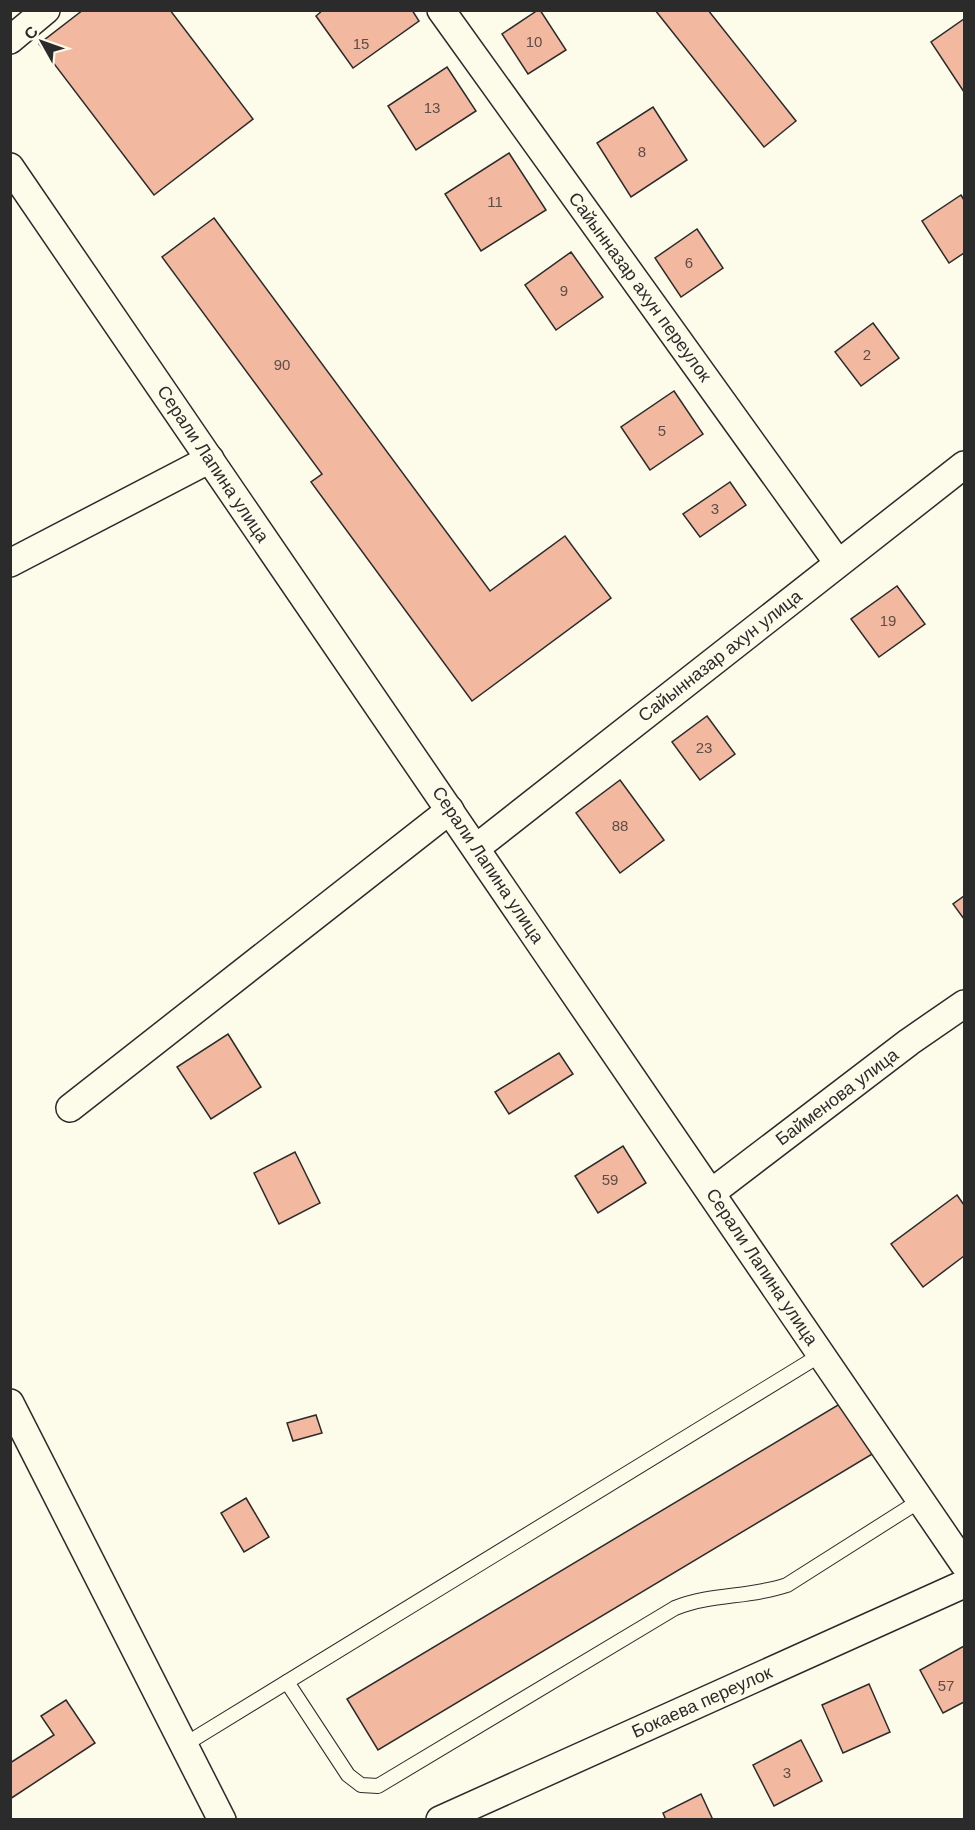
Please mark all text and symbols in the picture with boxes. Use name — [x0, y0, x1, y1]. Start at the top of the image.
north arrow — [12, 12, 72, 72]
text: С — [21, 22, 41, 43]
house number: 10 — [526, 33, 542, 50]
house number: 15 — [353, 35, 369, 52]
house number: 13 — [424, 99, 440, 116]
house number: 8 — [638, 143, 646, 160]
street label: Сайынназар ахун переулок — [565, 189, 715, 386]
house number: 11 — [487, 193, 503, 210]
house number: 6 — [685, 254, 693, 271]
house number: 9 — [560, 282, 568, 299]
house number: 2 — [863, 346, 871, 363]
house number: 90 — [274, 356, 290, 373]
street label: Серали Лапина улица — [153, 382, 273, 547]
house number: 5 — [658, 422, 666, 439]
house number: 3 — [711, 500, 719, 517]
street label: Сайынназар ахун улица — [634, 585, 806, 726]
house number: 19 — [880, 612, 896, 629]
house number: 23 — [696, 739, 712, 756]
street label: Серали Лапина улица — [428, 783, 548, 948]
house number: 88 — [612, 817, 628, 834]
street label: Байменова улица — [772, 1044, 903, 1150]
house number: 59 — [602, 1171, 618, 1188]
street label: Серали Лапина улица — [702, 1185, 822, 1350]
street label: Бокаева переулок — [629, 1662, 775, 1742]
house number: 57 — [938, 1677, 954, 1694]
house number: 3 — [783, 1764, 791, 1781]

